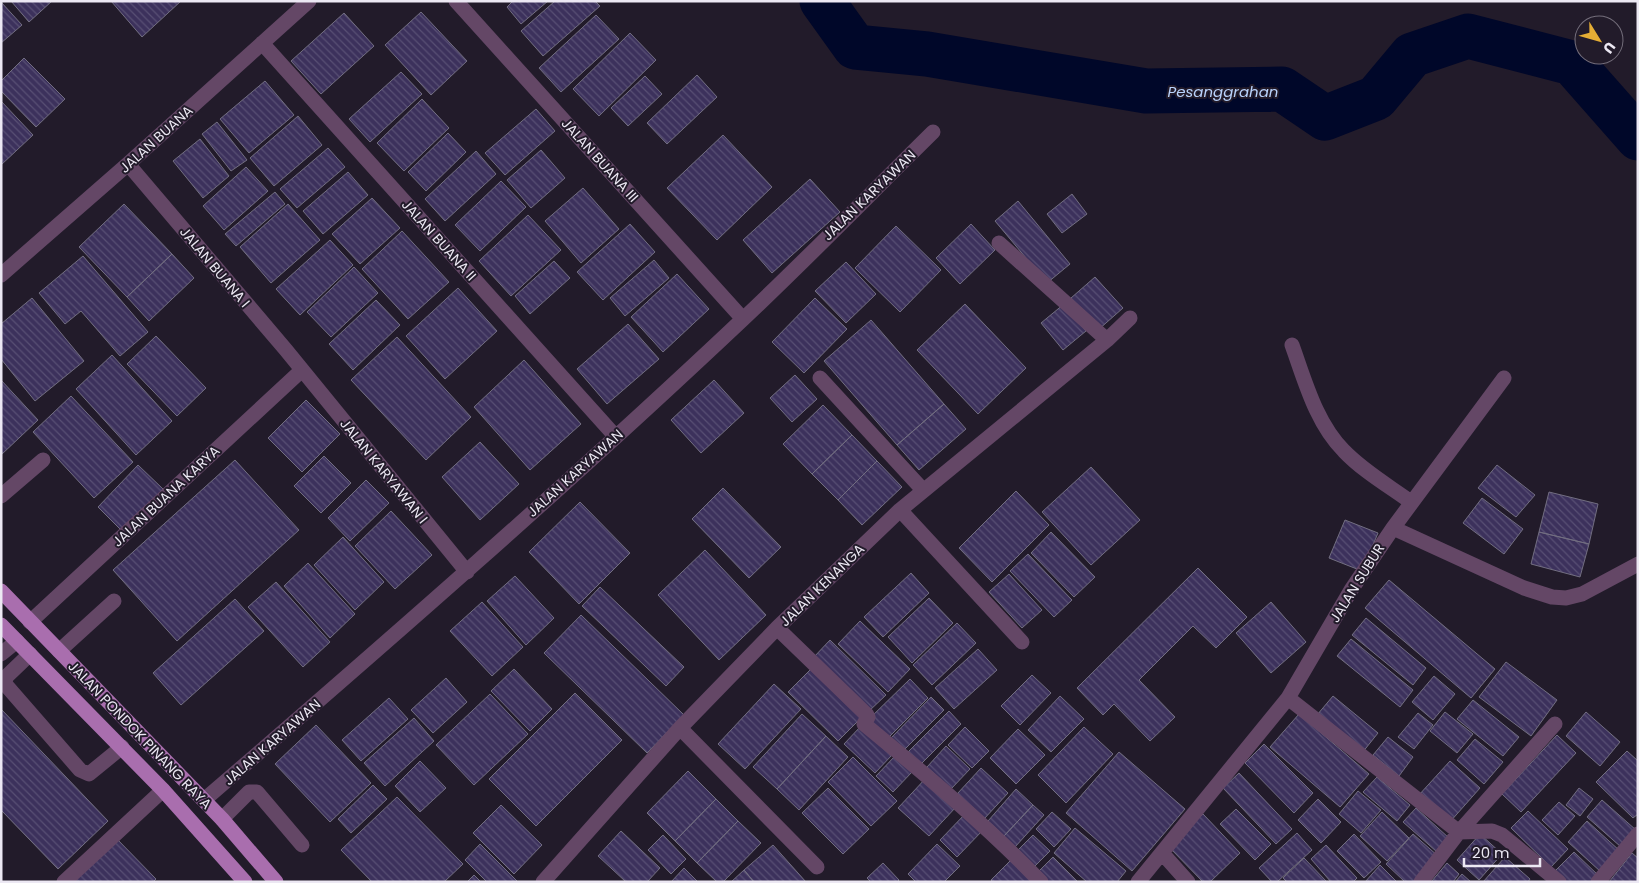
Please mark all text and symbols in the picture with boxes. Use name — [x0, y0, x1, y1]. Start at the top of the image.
north arrow — [1574, 15, 1624, 65]
text: U — [1598, 38, 1620, 58]
water label: Pesanggrahan — [1168, 81, 1278, 102]
street label: JALAN BUANA — [115, 101, 197, 177]
street label: JALAN BUANA III — [557, 114, 643, 206]
street label: JALAN KARYAWAN — [818, 145, 920, 245]
street label: JALAN BUANA II — [397, 195, 481, 285]
street label: JALAN BUANA I — [175, 222, 255, 312]
street label: JALAN KARYAWAN I — [335, 414, 433, 528]
street label: JALAN KARYAWAN — [523, 424, 627, 522]
street label: JALAN BUANA KARYA — [108, 441, 224, 551]
street label: JALAN KENANGA — [775, 539, 869, 631]
street label: JALAN SUBUR — [1325, 539, 1389, 627]
street label: JALAN PONDOK PINANG RAYA — [64, 657, 216, 813]
street label: JALAN KARYAWAN — [219, 694, 325, 790]
scale bar — [1464, 836, 1540, 868]
text: 20 m — [1472, 842, 1510, 863]

